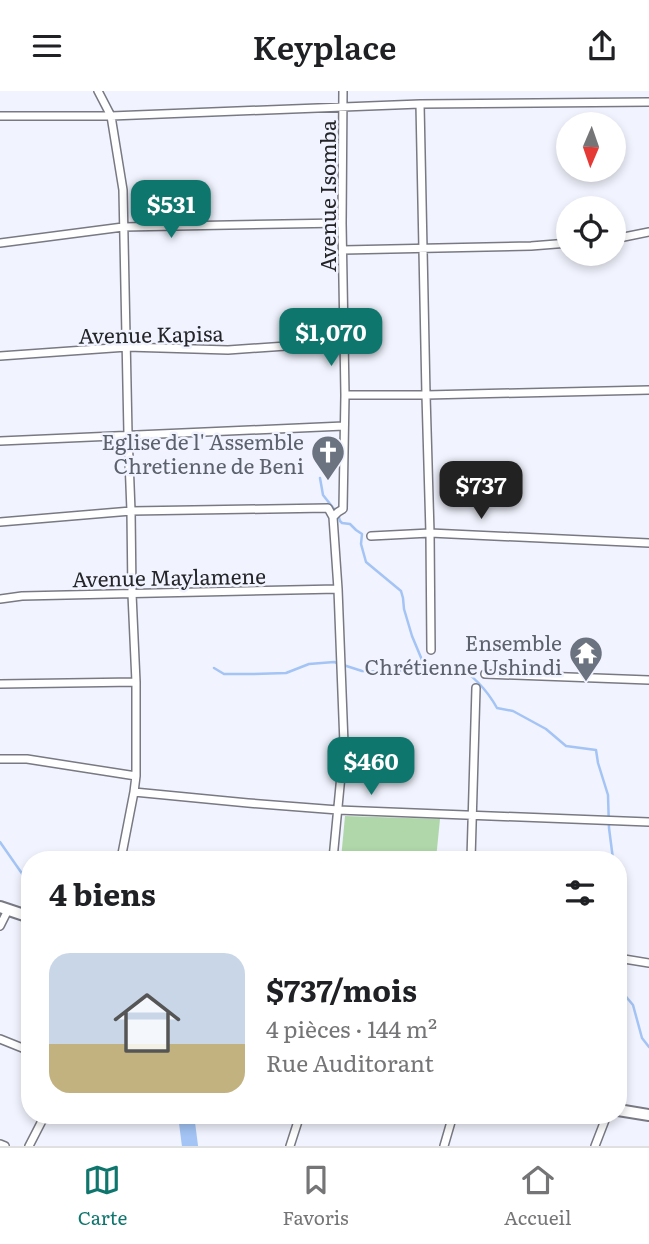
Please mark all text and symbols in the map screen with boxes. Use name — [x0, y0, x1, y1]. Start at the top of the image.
text: Keyplace — [253, 22, 396, 70]
icon: menu — [28, 27, 66, 65]
icon: share — [583, 27, 621, 65]
north arrow — [556, 112, 626, 182]
map controls — [556, 112, 626, 266]
street label: Avenue Isomba — [311, 119, 342, 272]
pin: $531 — [130, 181, 212, 240]
text: $531 — [147, 186, 195, 220]
button: locate — [556, 196, 626, 266]
pin: $1,070 — [274, 309, 388, 368]
text: $1,070 — [295, 314, 367, 348]
street label: Avenue Kapisa — [78, 316, 225, 350]
place label: Eglise de l' Assemble Chretienne de Beni — [102, 425, 304, 480]
church icon: Eglise de l' Assemble Chretienne de Beni — [309, 433, 347, 482]
pin: $737 — [440, 461, 522, 521]
text: $737 — [456, 467, 506, 501]
street label: Avenue Maylamene — [72, 559, 266, 593]
place label: Ensemble Chrétienne Ushindi — [365, 626, 562, 681]
temple icon: Ensemble Chrétienne Ushindi — [567, 634, 605, 683]
pin: $460 — [330, 737, 412, 797]
text: $460 — [343, 743, 399, 777]
text: 4 biens — [49, 871, 156, 915]
icon: filters — [561, 874, 599, 912]
text: $737/mois — [266, 967, 417, 1011]
icon: home — [105, 981, 189, 1065]
text: 4 pièces · 144 m² — [266, 1011, 437, 1045]
text: Rue Auditorant — [266, 1045, 434, 1079]
tab: Carte — [78, 1161, 127, 1231]
tab: Favoris — [283, 1161, 349, 1231]
tab: Accueil — [504, 1161, 571, 1231]

